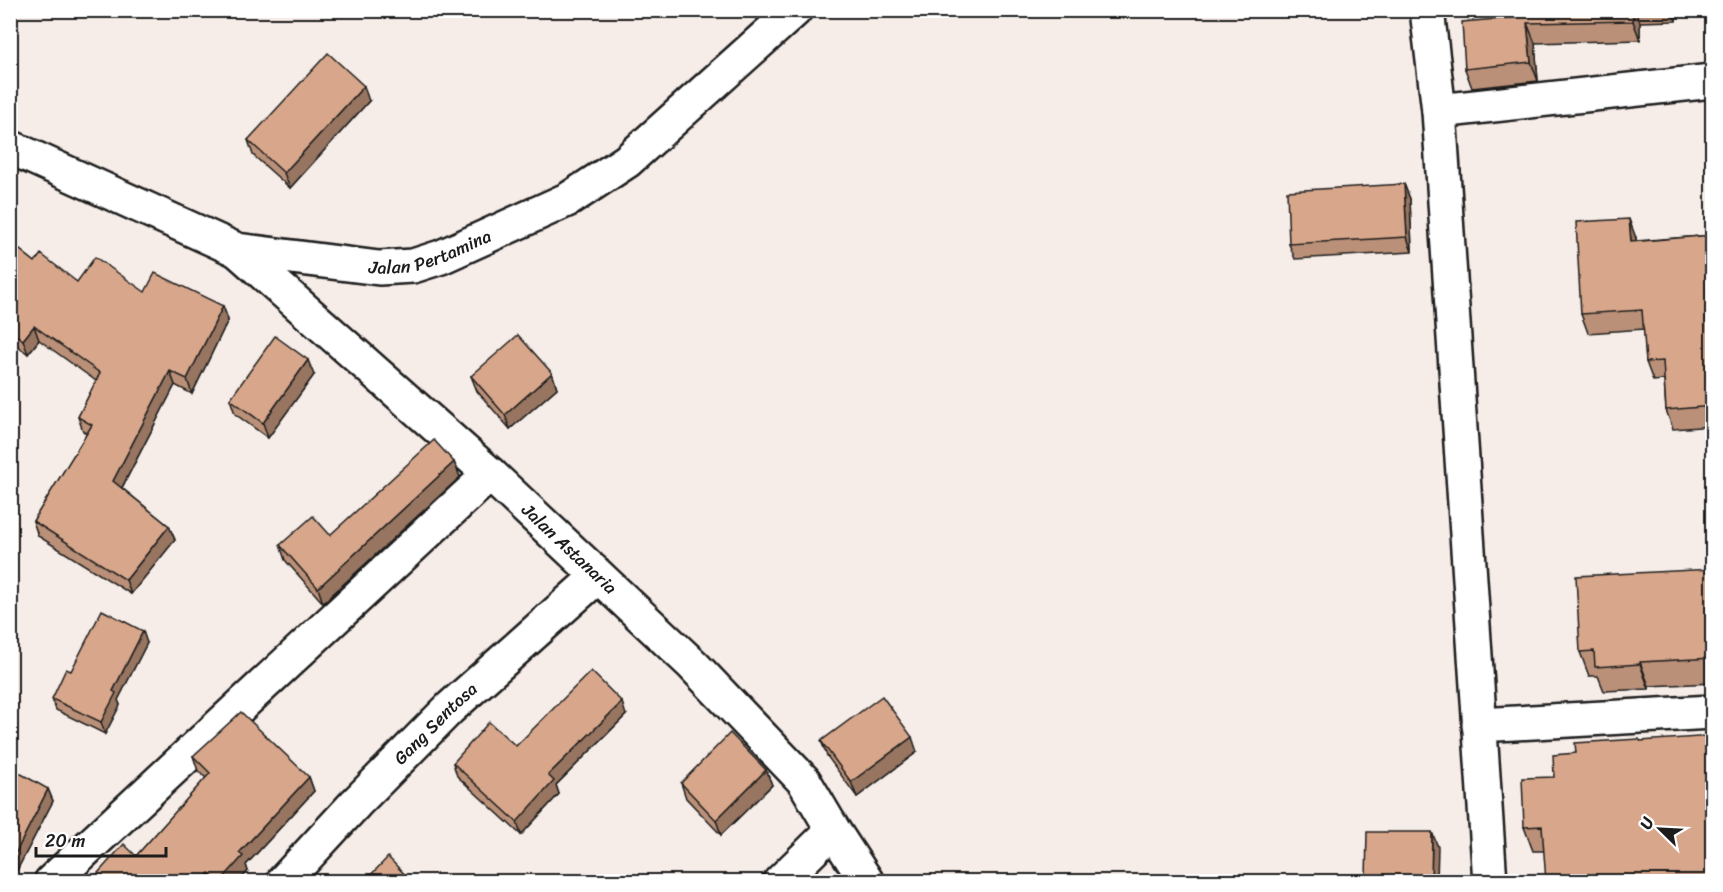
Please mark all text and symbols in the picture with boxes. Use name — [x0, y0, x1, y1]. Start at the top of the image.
street label: Jalan Pertamina — [366, 220, 497, 284]
street label: Jalan Astanaria — [513, 494, 625, 602]
street label: Gang Sentosa — [386, 674, 485, 773]
north arrow — [1630, 799, 1690, 859]
text: U — [1631, 811, 1663, 834]
scale bar — [36, 820, 166, 858]
text: 20 m — [45, 825, 85, 857]

